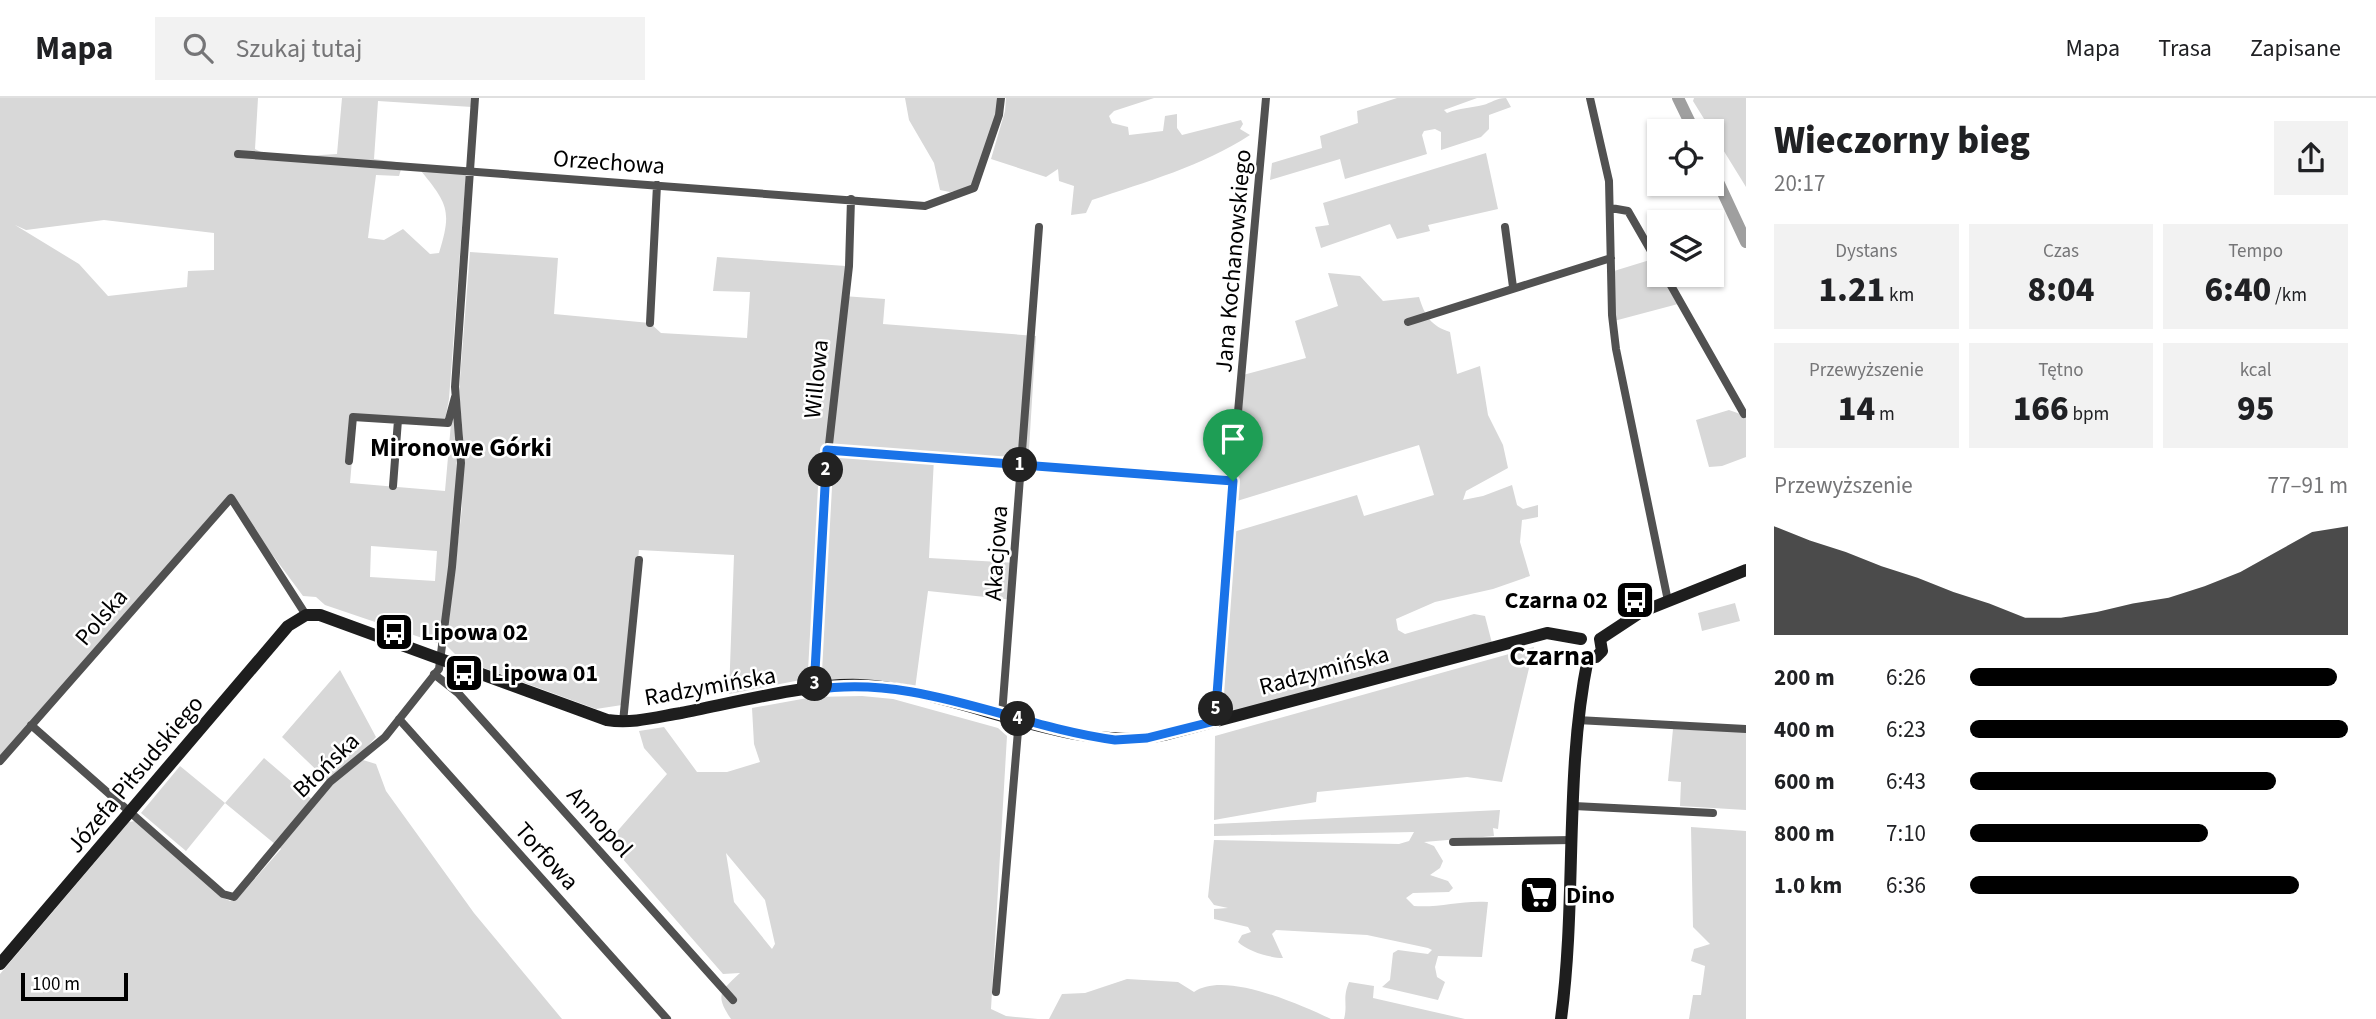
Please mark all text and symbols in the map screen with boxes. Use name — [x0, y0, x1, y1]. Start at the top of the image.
search box — [155, 17, 645, 80]
text: Mapa — [35, 25, 113, 72]
icon: search — [179, 29, 217, 67]
text: Szukaj tutaj — [235, 30, 362, 67]
text: Mapa — [2066, 31, 2120, 66]
text: Trasa — [2158, 31, 2212, 66]
text: Zapisane — [2250, 31, 2341, 66]
text: Wieczorny bieg — [1774, 114, 2030, 168]
map controls — [1647, 119, 1724, 287]
button: locate — [1647, 119, 1724, 196]
button: share — [2274, 121, 2348, 195]
street label: Orzechowa — [552, 141, 666, 184]
street label: Jana Kochanowskiego — [1206, 148, 1261, 374]
text: 20:17 — [1774, 167, 1825, 200]
button: layers — [1647, 210, 1724, 287]
text: Dystans — [1835, 238, 1897, 265]
text: Czas — [2043, 238, 2079, 265]
text: Tempo — [2228, 238, 2283, 265]
text: 1.21 — [1818, 265, 1885, 315]
text: 8:04 — [2028, 265, 2094, 315]
text: 6:40 — [2204, 265, 2271, 315]
text: km — [1885, 282, 1914, 309]
text: /km — [2271, 282, 2307, 309]
street label: Willowa — [795, 338, 838, 420]
text: Przewyższenie — [1809, 357, 1924, 384]
text: Tętno — [2038, 357, 2084, 384]
text: kcal — [2240, 357, 2272, 384]
text: 14 — [1838, 384, 1875, 434]
text: 166 — [2013, 384, 2069, 434]
text: 95 — [2237, 384, 2274, 434]
text: m — [1875, 401, 1895, 428]
text: bpm — [2069, 401, 2109, 428]
pin — [1203, 409, 1263, 481]
icon: arrive — [1214, 420, 1252, 458]
district label: Mironowe Górki — [370, 429, 552, 466]
pin: 1 — [1002, 448, 1038, 482]
text: 1 — [1014, 451, 1025, 478]
pin: 2 — [808, 452, 844, 488]
text: 2 — [820, 456, 831, 483]
text: Przewyższenie — [1774, 469, 1913, 502]
text: 77–91 m — [2268, 469, 2348, 502]
street label: Akacjowa — [976, 504, 1017, 602]
bus stop icon: Czarna 02 — [1614, 579, 1656, 621]
street label: Polska — [67, 581, 136, 654]
place label: Czarna 02 — [1505, 583, 1608, 618]
bus stop icon: Lipowa 02 — [373, 611, 415, 653]
place label: Lipowa 02 — [421, 615, 528, 650]
street label: Radzymińska — [1255, 636, 1393, 705]
district label: Czarna — [1509, 636, 1595, 676]
bus stop icon: Lipowa 01 — [443, 652, 485, 694]
place label: Lipowa 01 — [491, 656, 598, 691]
street label: Radzymińska — [642, 658, 779, 715]
text: 200 m — [1774, 661, 1835, 694]
text: 6:26 — [1886, 661, 1926, 694]
pin: 3 — [798, 666, 832, 702]
text: 3 — [809, 670, 820, 697]
street label: Józefa Piłsudskiego — [59, 688, 212, 861]
pin: 5 — [1198, 692, 1234, 726]
text: 5 — [1210, 695, 1221, 722]
pin: 4 — [1000, 702, 1036, 736]
text: 4 — [1012, 705, 1023, 732]
text: 400 m — [1774, 713, 1835, 746]
text: 6:23 — [1886, 713, 1926, 746]
street label: Błońska — [285, 725, 368, 806]
text: 600 m — [1774, 765, 1835, 798]
text: 6:43 — [1886, 765, 1926, 798]
street label: Annopol — [558, 779, 641, 866]
street label: Torfowa — [506, 814, 587, 898]
text: 800 m — [1774, 817, 1835, 850]
text: 7:10 — [1886, 817, 1926, 850]
text: 1.0 km — [1774, 869, 1842, 902]
text: 6:36 — [1886, 869, 1926, 902]
supermarket icon: Dino — [1518, 874, 1560, 916]
place label: Dino — [1566, 878, 1615, 913]
scale bar — [21, 970, 128, 1002]
text: 100 m — [32, 971, 80, 998]

